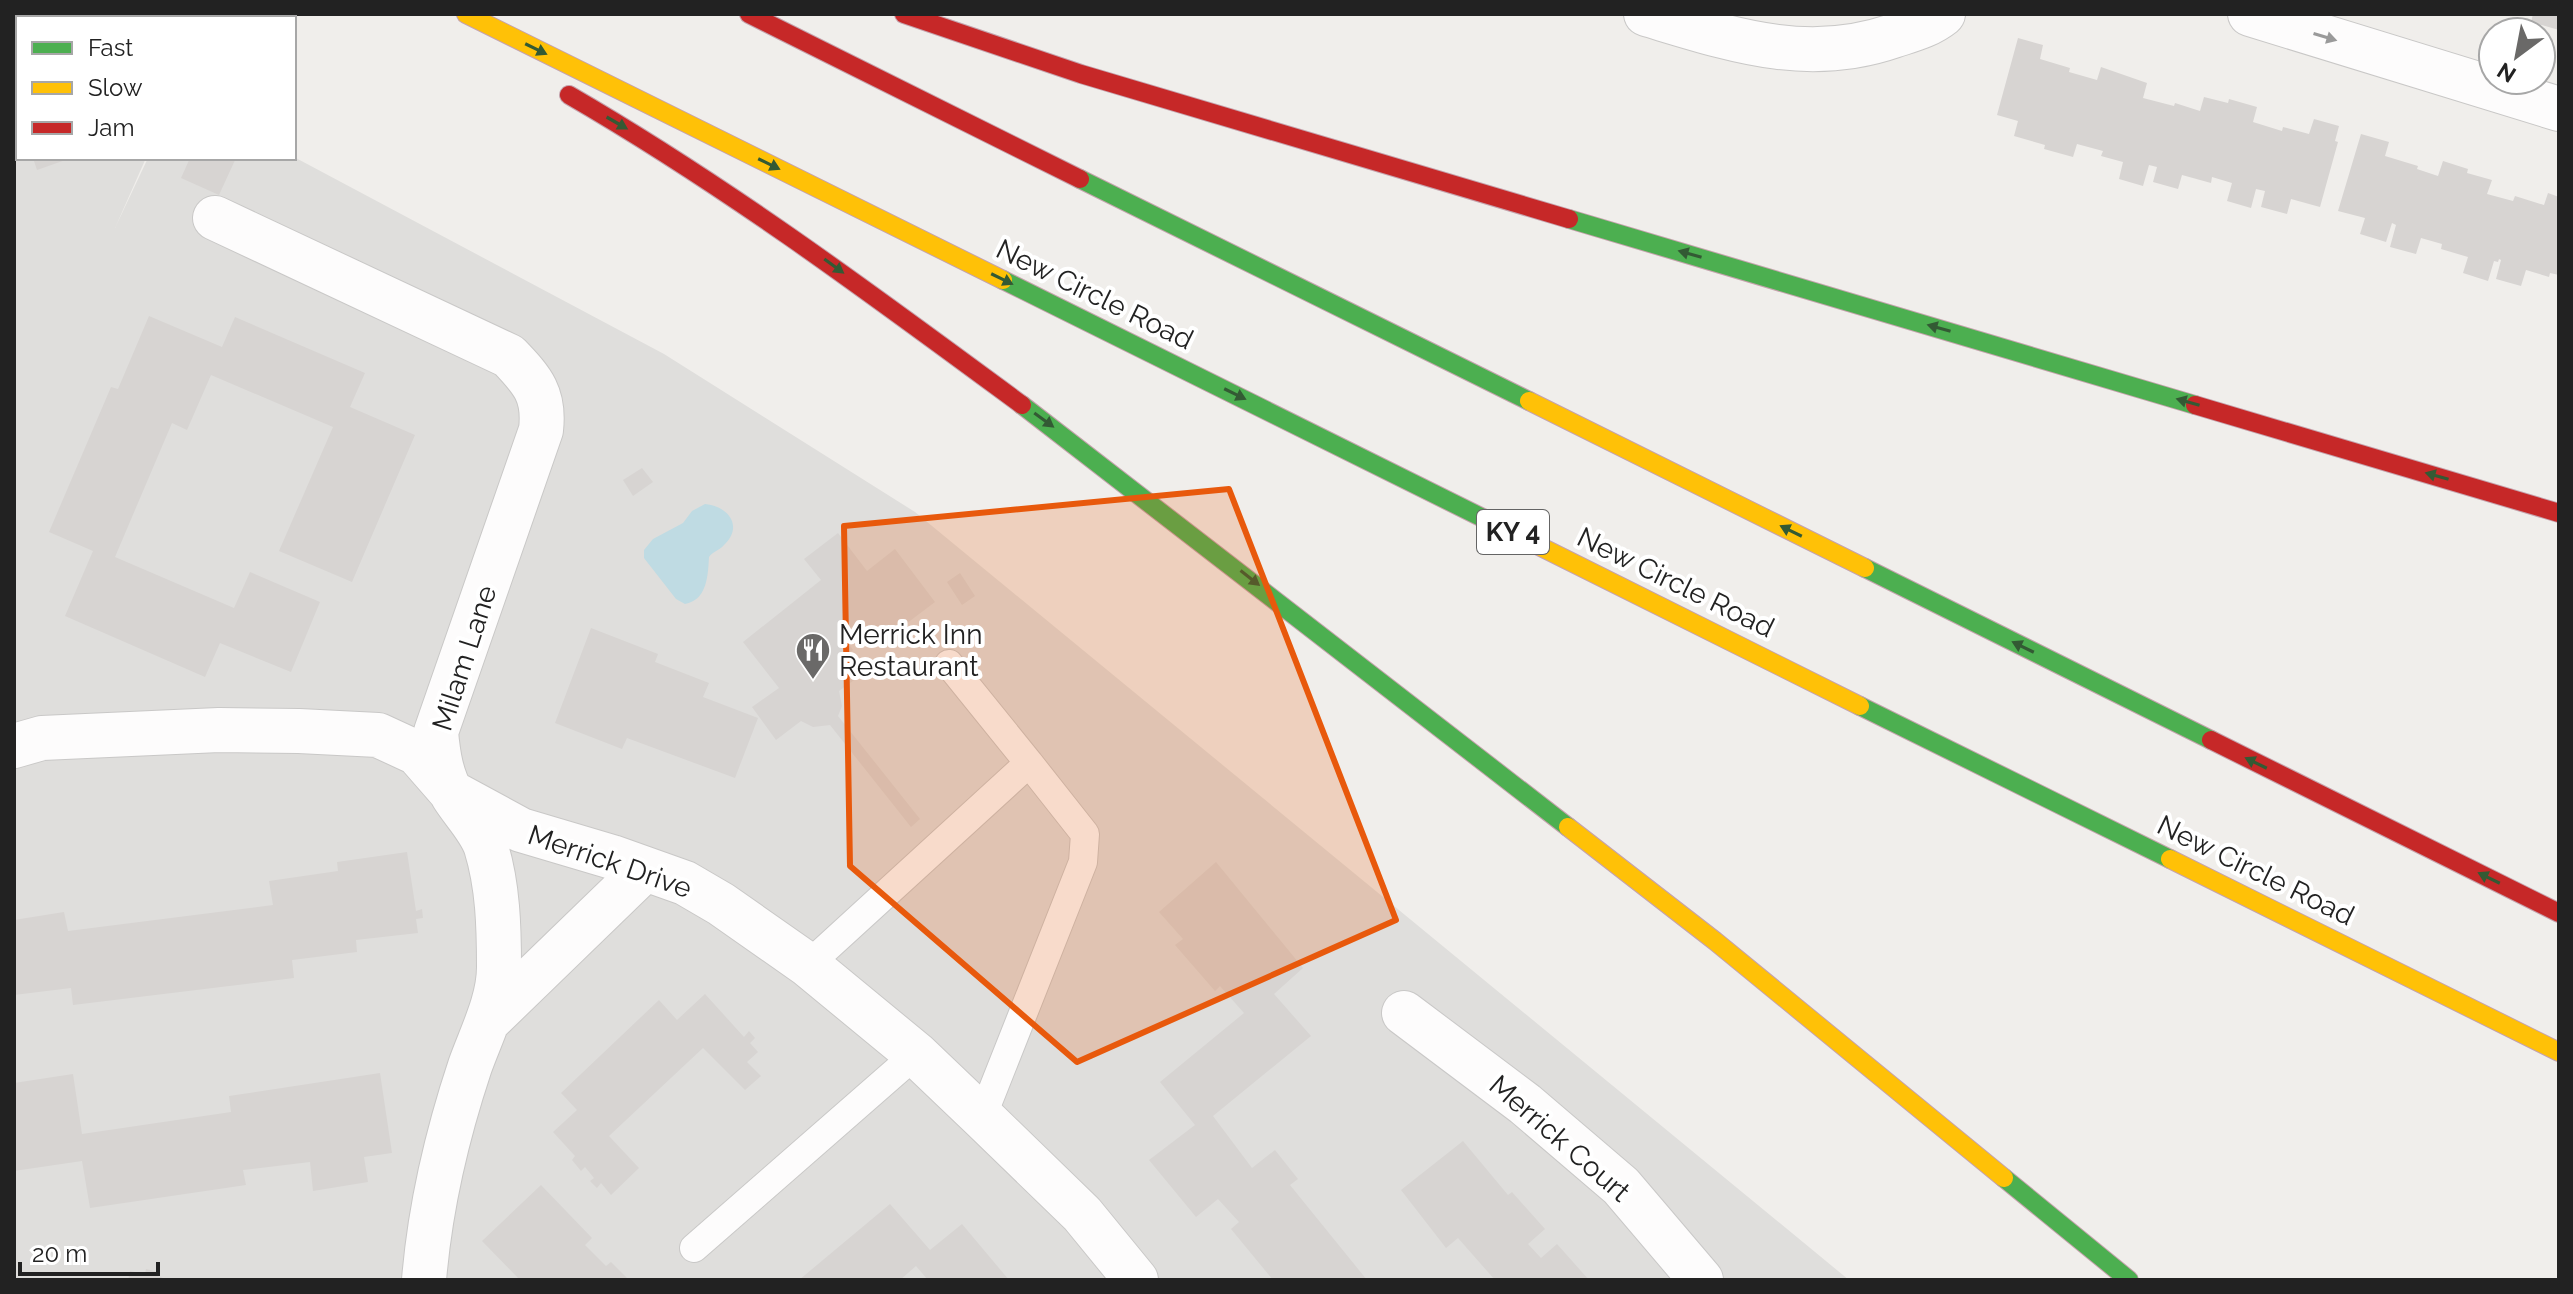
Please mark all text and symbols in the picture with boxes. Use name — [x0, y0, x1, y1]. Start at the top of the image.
legend — [16, 16, 296, 160]
north arrow — [2477, 16, 2557, 96]
one-way arrow — [2313, 31, 2337, 44]
text: Fast — [88, 33, 133, 62]
one-way arrow — [524, 42, 547, 55]
text: N — [2492, 57, 2520, 88]
text: Slow — [88, 73, 143, 102]
text: Jam — [88, 113, 134, 142]
one-way arrow — [606, 116, 628, 130]
one-way arrow — [757, 157, 780, 171]
street label: New Circle Road — [991, 233, 1199, 356]
one-way arrow — [1677, 247, 1701, 260]
one-way arrow — [824, 258, 844, 274]
one-way arrow — [990, 272, 1013, 286]
one-way arrow — [1926, 321, 1950, 334]
one-way arrow — [1223, 388, 1246, 401]
one-way arrow — [2176, 395, 2200, 408]
one-way arrow — [1033, 412, 1054, 427]
one-way arrow — [2425, 469, 2449, 482]
road number: KY 4 — [1477, 510, 1549, 554]
street label: New Circle Road — [1572, 521, 1780, 644]
one-way arrow — [1779, 525, 1802, 538]
one-way arrow — [1240, 569, 1260, 585]
street label: Milam Lane — [425, 581, 503, 735]
place label: Merrick Inn Restaurant — [839, 618, 982, 683]
restaurant icon: Merrick Inn Restaurant — [794, 631, 832, 681]
one-way arrow — [2012, 640, 2035, 654]
one-way arrow — [2245, 756, 2268, 770]
street label: New Circle Road — [2152, 809, 2360, 932]
street label: Merrick Drive — [524, 818, 696, 905]
one-way arrow — [2478, 872, 2501, 885]
street label: Merrick Court — [1483, 1068, 1637, 1209]
scale bar — [20, 1226, 158, 1276]
text: 20 m — [32, 1239, 87, 1268]

